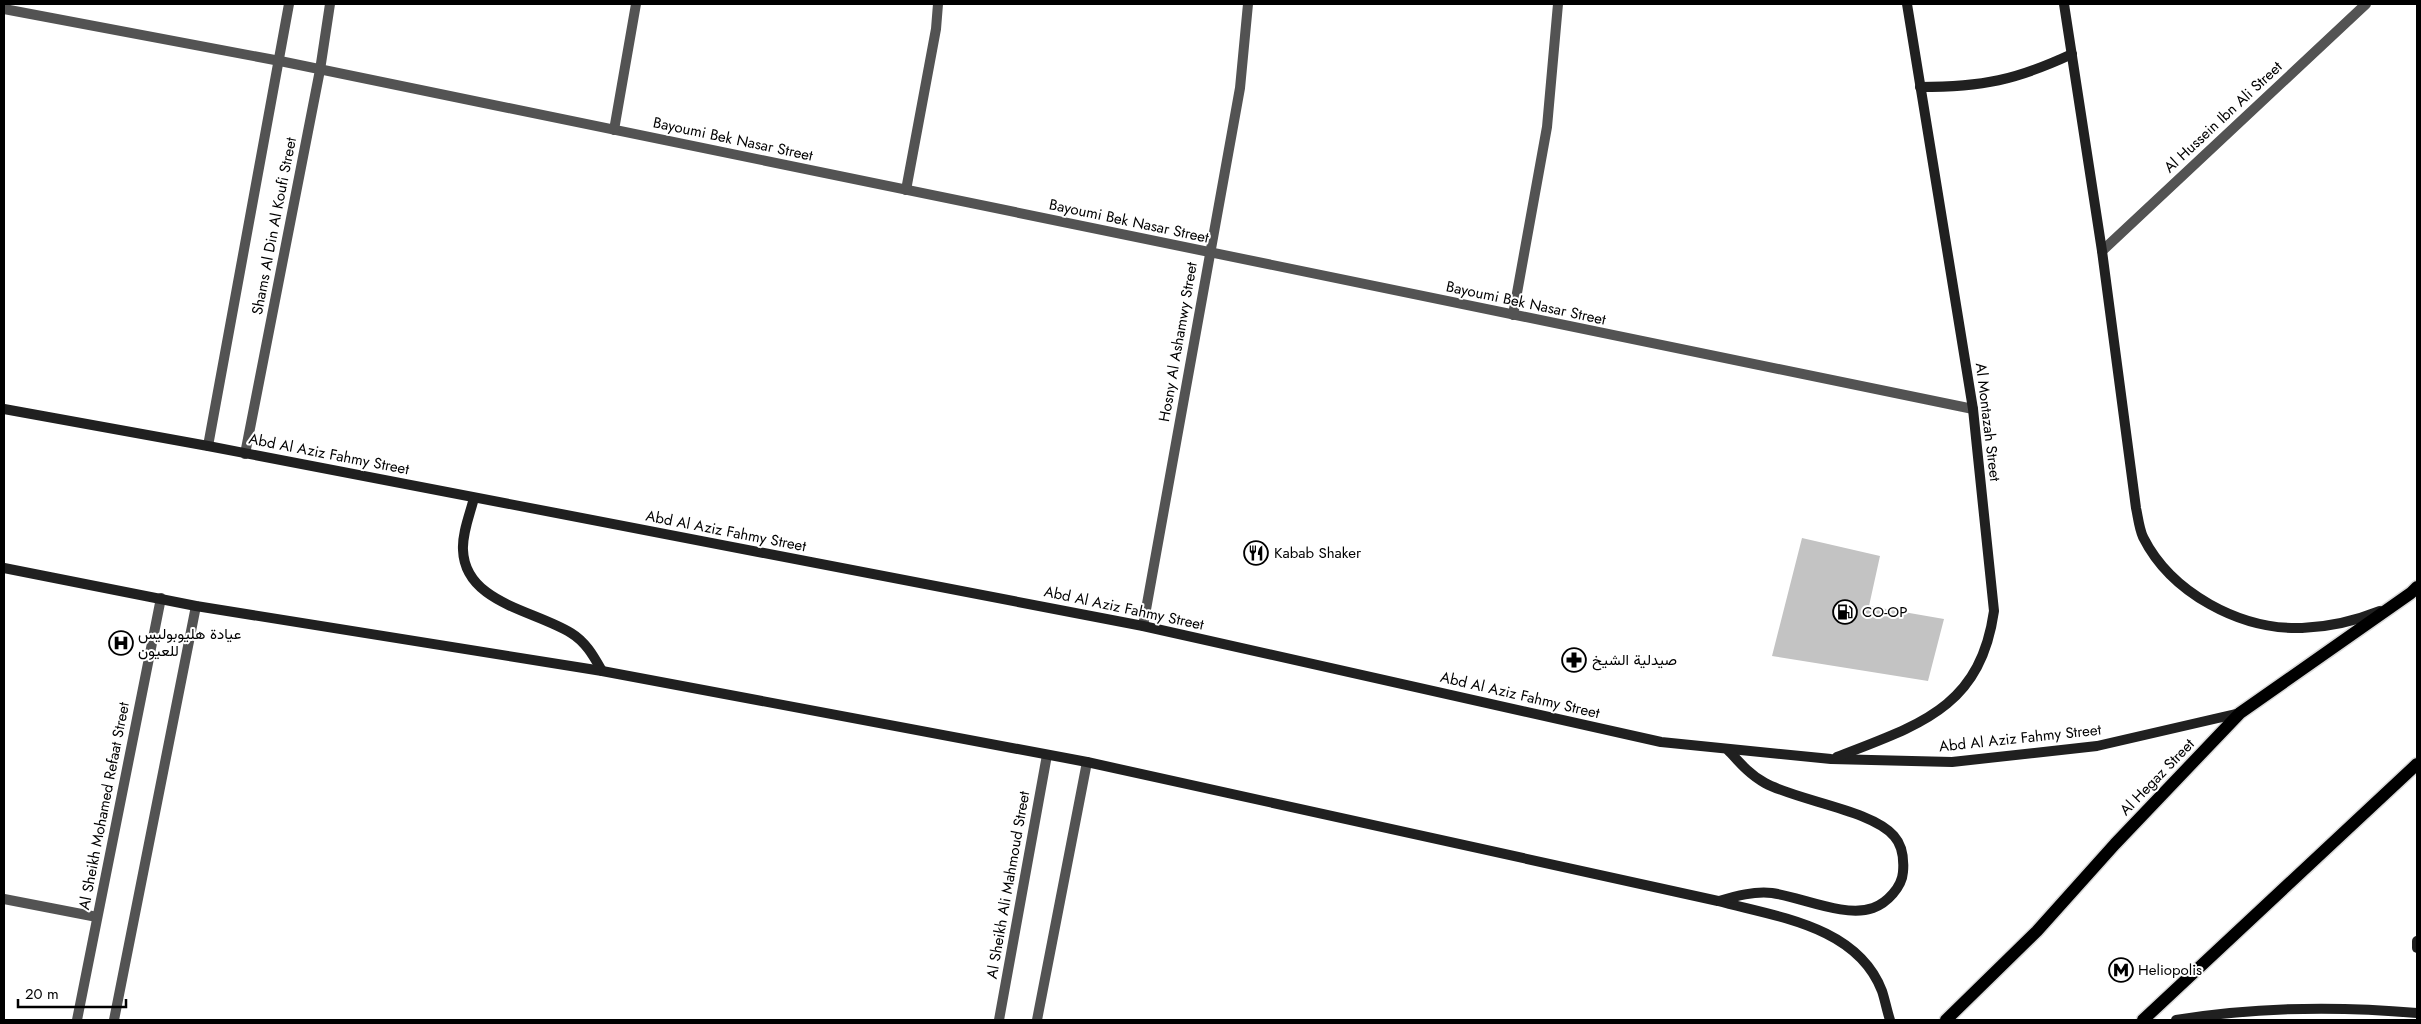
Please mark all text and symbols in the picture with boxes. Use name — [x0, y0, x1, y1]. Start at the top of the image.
street label: Al Hussein Ibn Ali Street — [2159, 56, 2287, 178]
street label: Bayoumi Bek Nasar Street — [651, 111, 815, 167]
street label: Shams Al Din Al Koufi Street — [246, 135, 302, 317]
street label: Bayoumi Bek Nasar Street — [1047, 193, 1211, 249]
street label: Hosny Al Ashamwy Street — [1153, 260, 1203, 424]
street label: Bayoumi Bek Nasar Street — [1444, 275, 1608, 331]
street label: Al Montazah Street — [1970, 362, 2006, 483]
street label: Abd Al Aziz Fahmy Street — [247, 428, 411, 480]
street label: Abd Al Aziz Fahmy Street — [644, 505, 808, 557]
restaurant icon: Kabab Shaker — [1243, 540, 1269, 566]
place label: Kabab Shaker — [1274, 542, 1362, 564]
street label: Abd Al Aziz Fahmy Street — [1042, 580, 1206, 636]
fuel station icon: CO-OP — [1832, 599, 1858, 625]
place label: CO-OP — [1862, 601, 1907, 623]
place label: عيادة هليوبوليس للعيون — [138, 623, 242, 662]
hospital icon: عيادة هليوبوليس للعيون — [108, 630, 134, 656]
pharmacy icon: صيدلية الشيخ — [1561, 647, 1587, 673]
place label: صيدلية الشيخ — [1592, 649, 1677, 671]
street label: Abd Al Aziz Fahmy Street — [1438, 666, 1602, 724]
street label: Al Sheikh Mohamed Refaat Street — [73, 700, 135, 912]
street label: Abd Al Aziz Fahmy Street — [1938, 719, 2103, 757]
street label: Al Hegaz Street — [2115, 733, 2200, 820]
street label: Al Sheikh Ali Mahmoud Street — [981, 789, 1035, 981]
metro station icon: Heliopolis — [2108, 957, 2134, 983]
place label: Heliopolis — [2138, 959, 2202, 981]
scale bar — [18, 976, 125, 1008]
text: 20 m — [25, 983, 59, 1005]

